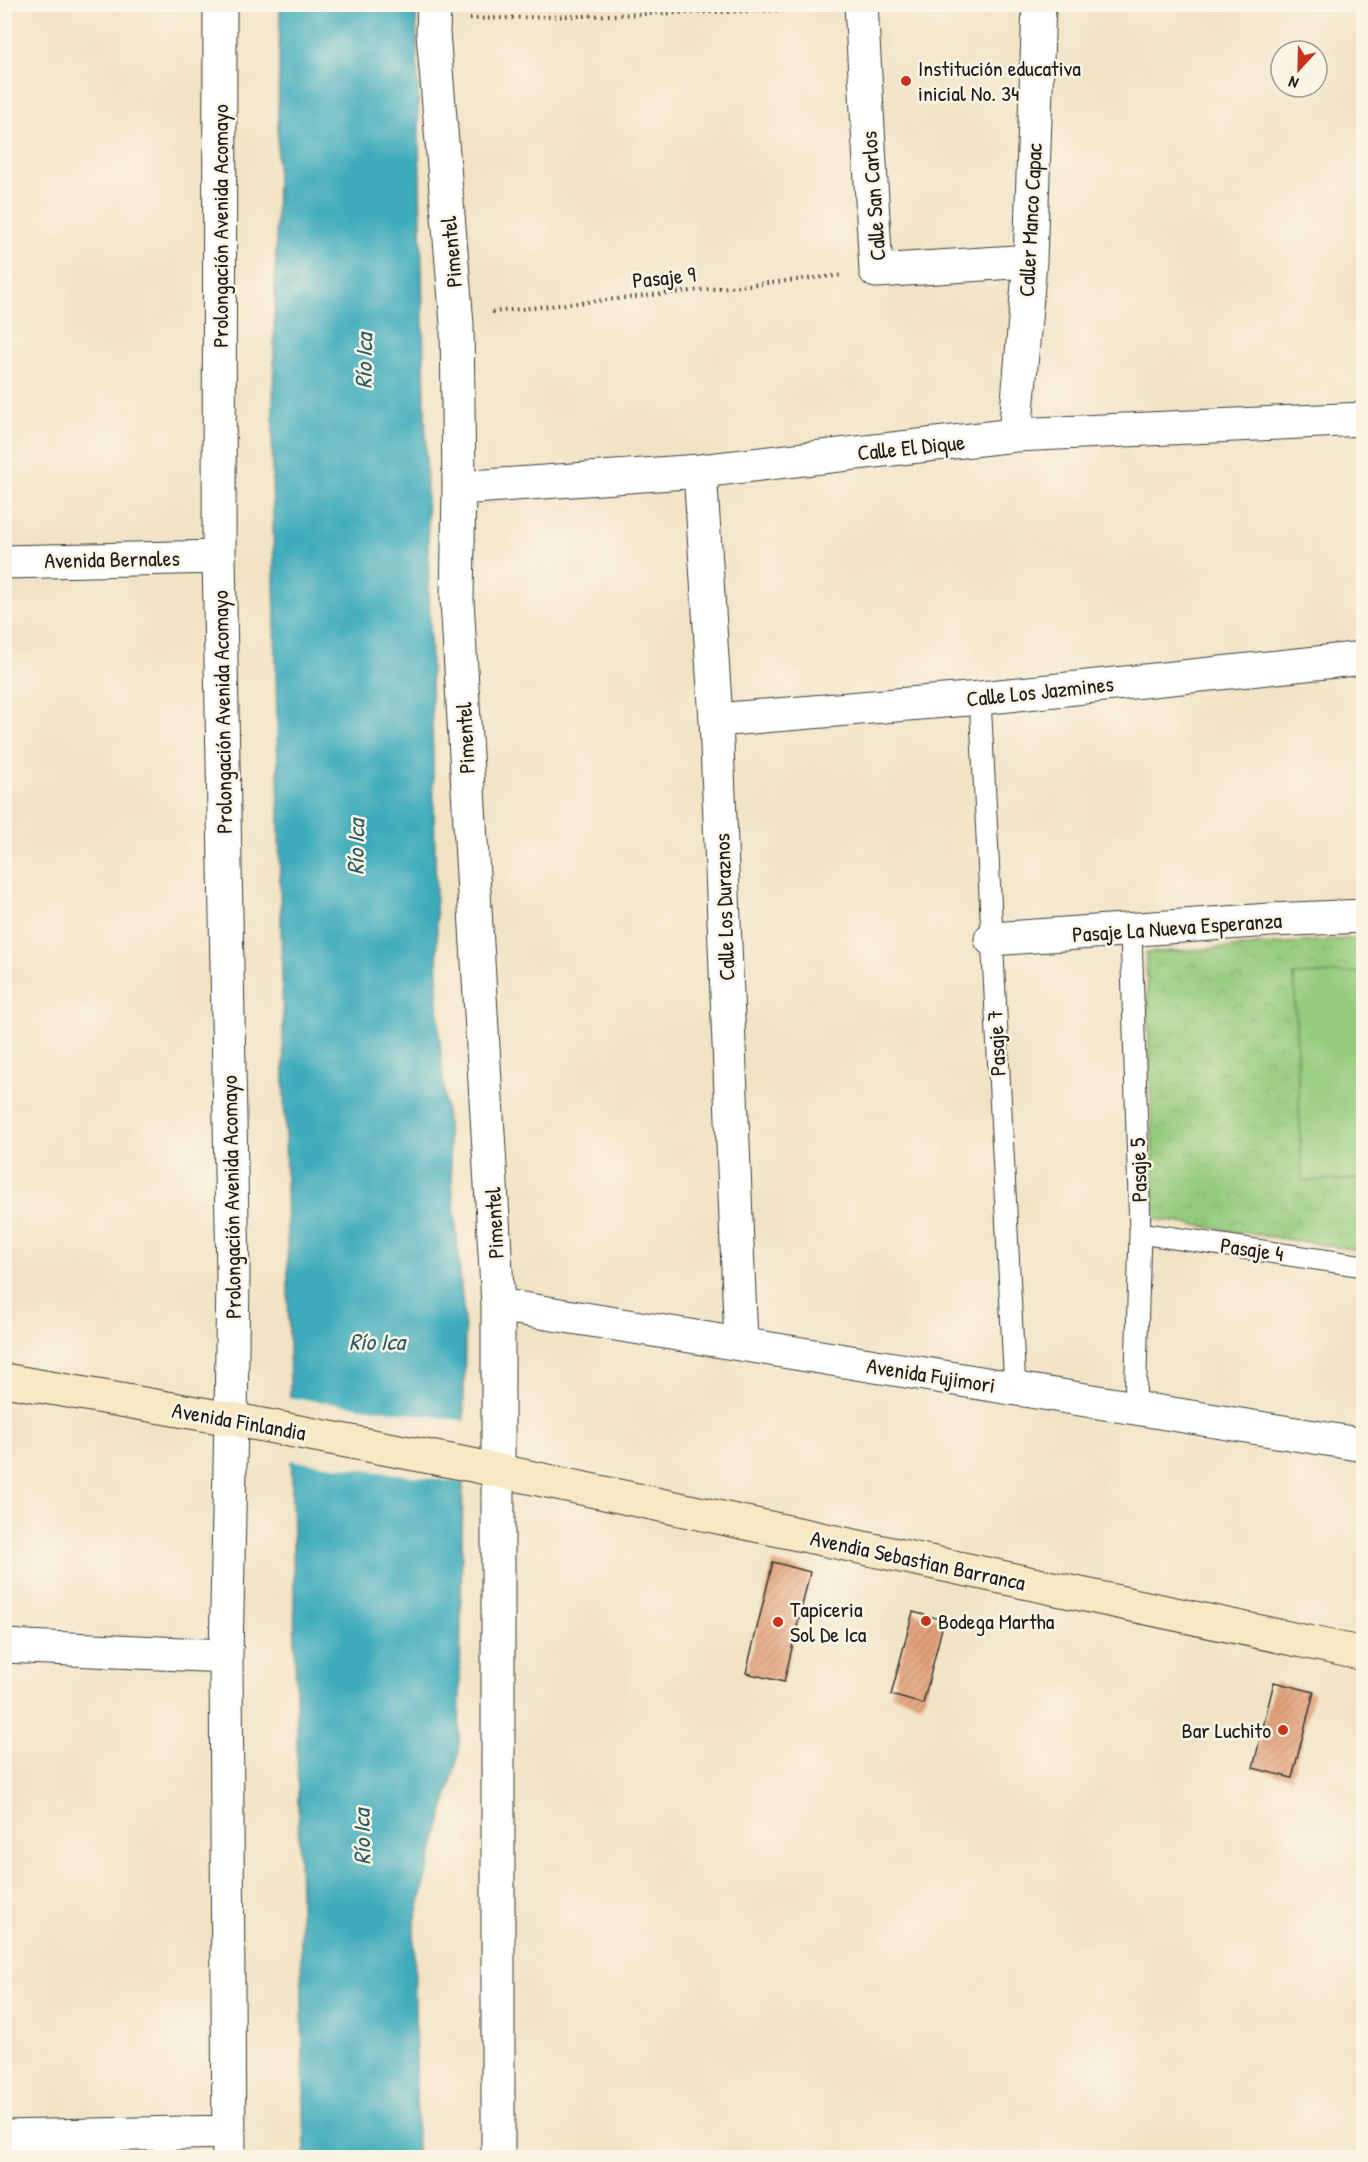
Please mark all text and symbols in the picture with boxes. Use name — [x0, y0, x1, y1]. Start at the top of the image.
north arrow — [1269, 39, 1329, 99]
place label: Institución educativa inicial No. 34 — [918, 53, 1081, 108]
text: N — [1285, 71, 1301, 95]
marker: Institución educativa inicial No. 34 — [899, 74, 913, 88]
street label: Prolongación Avenida Acomayo — [205, 104, 235, 348]
street label: Calle San Carlos — [854, 130, 892, 262]
street label: Caller Manco Capac — [1011, 142, 1049, 298]
street label: Pimentel — [433, 215, 469, 289]
street label: Pasaje 9 — [631, 259, 697, 295]
water label: Río Ica — [347, 330, 380, 389]
street label: Calle El Dique — [856, 426, 966, 468]
street label: Avenida Bernales — [44, 543, 180, 575]
street label: Prolongación Avenida Acomayo — [205, 590, 239, 834]
street label: Calle Los Jazmines — [965, 668, 1115, 714]
street label: Pimentel — [448, 701, 482, 774]
water label: Río Ica — [339, 816, 372, 875]
street label: Calle Los Duraznos — [706, 833, 742, 981]
street label: Pasaje La Nueva Esperanza — [1071, 905, 1283, 949]
street label: Pasaje 7 — [979, 1009, 1013, 1077]
street label: Prolongación Avenida Acomayo — [214, 1075, 248, 1319]
street label: Pasaje 5 — [1122, 1137, 1154, 1203]
street label: Pimentel — [477, 1186, 511, 1259]
street label: Pasaje 4 — [1218, 1230, 1286, 1268]
water label: Río Ica — [349, 1325, 408, 1357]
street label: Avenida Fujimori — [865, 1350, 997, 1400]
street label: Avenida Finlandia — [170, 1394, 308, 1448]
street label: Avendia Sebastian Barranca — [808, 1523, 1029, 1598]
place label: Tapiceria Sol De Ica — [790, 1594, 867, 1649]
place label: Bodega Martha — [938, 1606, 1055, 1636]
marker: Bodega Martha — [919, 1614, 933, 1628]
marker: Tapiceria Sol De Ica — [771, 1615, 785, 1629]
place label: Bar Luchito — [1182, 1715, 1271, 1745]
marker: Bar Luchito — [1276, 1723, 1290, 1737]
water label: Río Ica — [344, 1806, 377, 1865]

